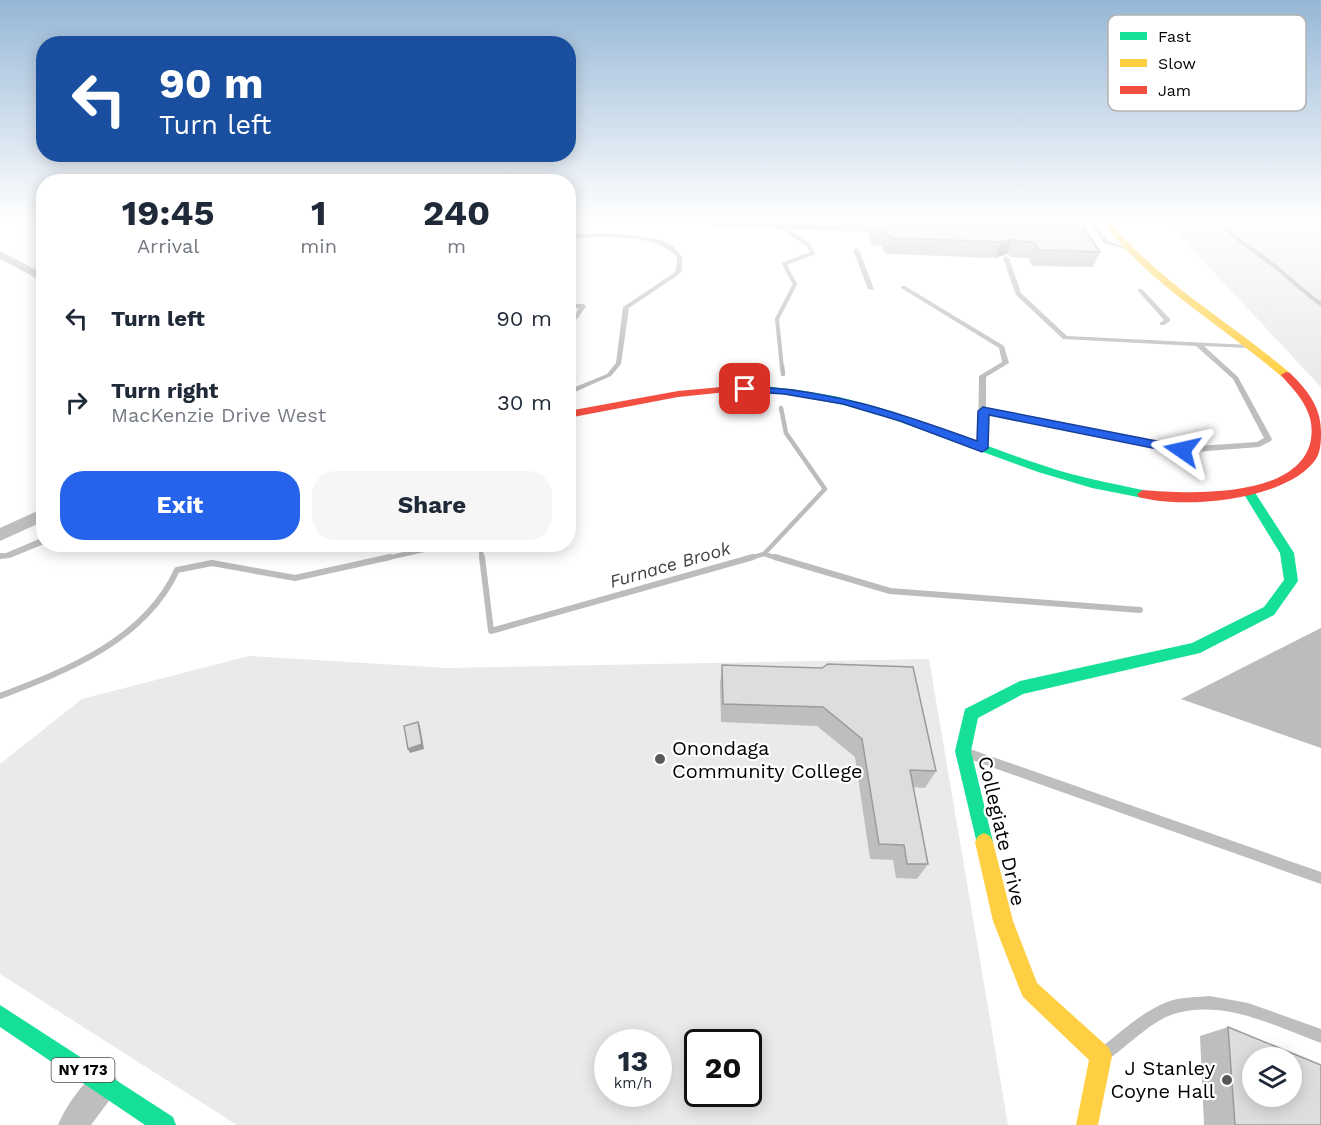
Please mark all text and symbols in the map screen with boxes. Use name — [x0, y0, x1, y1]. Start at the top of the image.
legend — [1108, 15, 1306, 111]
text: Fast — [1158, 27, 1191, 46]
text: Slow — [1158, 54, 1196, 73]
text: 90 m — [159, 59, 263, 108]
icon: left — [60, 60, 138, 138]
text: Jam — [1158, 81, 1191, 100]
text: Turn left — [159, 109, 271, 141]
text: 19:45 — [122, 192, 215, 234]
text: 1 — [311, 192, 326, 234]
text: 240 — [423, 192, 490, 234]
text: Arrival — [137, 234, 199, 258]
text: min — [300, 234, 337, 258]
text: m — [447, 234, 466, 258]
icon: left — [60, 302, 93, 335]
text: Turn left — [111, 306, 205, 331]
text: 90 m — [496, 306, 552, 331]
pin — [719, 363, 770, 414]
icon: arrive — [728, 372, 761, 405]
text: Turn right — [111, 378, 218, 403]
icon: right — [60, 386, 93, 419]
text: 30 m — [497, 390, 552, 415]
text: MacKenzie Drive West — [111, 403, 326, 427]
position arrow — [1150, 418, 1214, 482]
button: Exit — [60, 471, 300, 540]
button: Share — [312, 471, 552, 540]
water label: Furnace Brook — [607, 537, 734, 592]
place label: Onondaga Community College — [672, 736, 863, 783]
marker: Onondaga Community College — [653, 752, 667, 766]
street label: Collegiate Drive — [973, 754, 1031, 908]
speed limit sign: 20 — [684, 1029, 762, 1107]
text: 13 — [618, 1043, 648, 1078]
map controls — [1242, 1047, 1302, 1107]
button: layers — [1242, 1047, 1302, 1107]
place label: J Stanley Coyne Hall — [1110, 1056, 1216, 1103]
road number: NY 173 — [52, 1058, 115, 1082]
marker: J Stanley Coyne Hall — [1220, 1073, 1234, 1087]
text: km/h — [614, 1074, 652, 1092]

